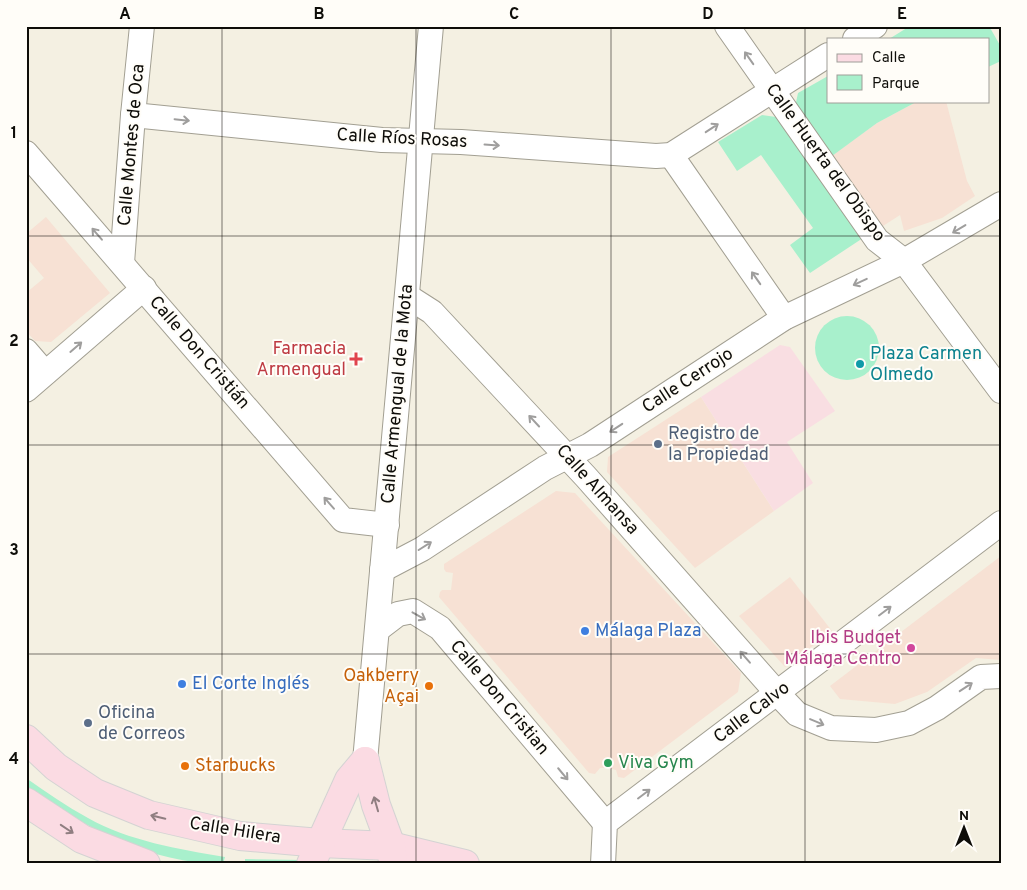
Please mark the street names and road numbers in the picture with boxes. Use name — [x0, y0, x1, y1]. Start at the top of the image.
street label: Calle Montes de Oca — [113, 63, 151, 227]
street label: Calle Huerta del Obispo — [760, 79, 890, 247]
street label: Calle Ríos Rosas — [336, 124, 468, 154]
street label: Calle Armengual de la Mota — [377, 283, 419, 505]
street label: Calle Don Cristián — [143, 292, 255, 414]
street label: Calle Cerrojo — [638, 343, 738, 419]
street label: Calle Almansa — [550, 440, 644, 540]
street label: Calle Don Cristian — [444, 636, 554, 760]
street label: Calle Calvo — [709, 677, 795, 749]
street label: Calle Hilera — [188, 812, 282, 850]

